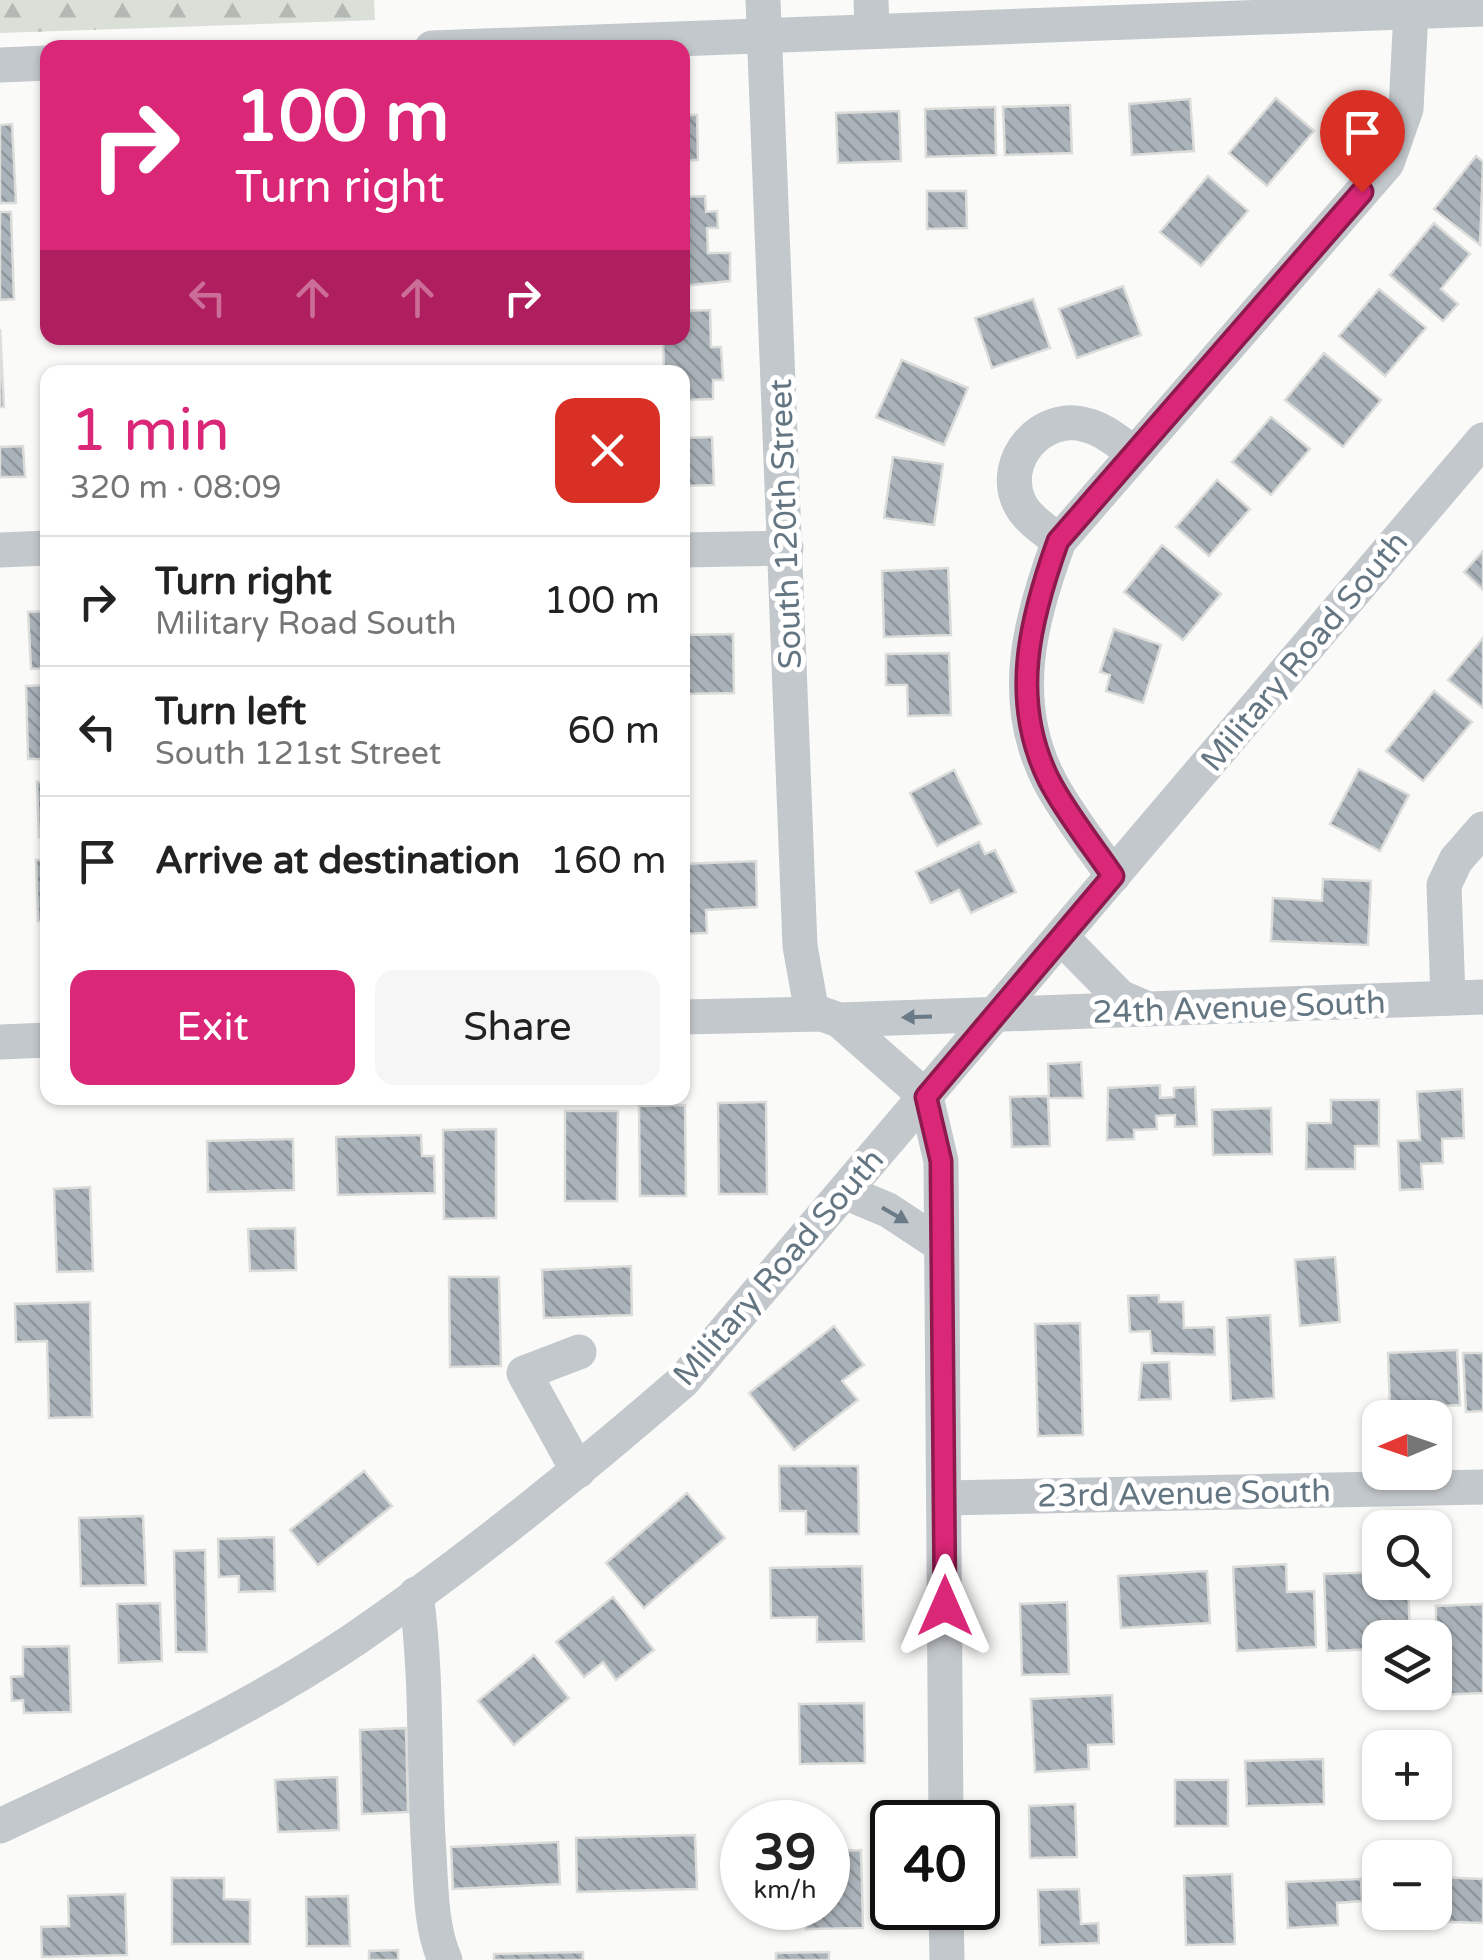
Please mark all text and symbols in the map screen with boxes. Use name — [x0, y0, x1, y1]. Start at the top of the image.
text: 100 m — [235, 76, 449, 160]
icon: right — [70, 80, 200, 210]
pin — [1320, 90, 1405, 193]
icon: arrive — [1335, 105, 1390, 160]
text: Turn right — [235, 161, 444, 215]
icon: left — [180, 270, 235, 325]
icon: ahead — [285, 270, 340, 325]
icon: ahead — [390, 270, 445, 325]
icon: right — [495, 270, 550, 325]
street label: South 120th Street — [762, 378, 810, 670]
text: 1 min — [70, 395, 230, 467]
button: close — [555, 398, 660, 503]
text: 320 m · 08:09 — [70, 469, 282, 507]
street label: Military Road South — [1193, 524, 1416, 779]
text: Turn right — [155, 559, 332, 605]
icon: right — [70, 574, 125, 629]
text: 100 m — [544, 578, 660, 624]
text: Military Road South — [155, 605, 457, 643]
text: Turn left — [155, 689, 306, 735]
icon: left — [70, 704, 125, 759]
text: 60 m — [568, 708, 660, 754]
text: South 121st Street — [155, 735, 441, 773]
icon: arrive — [70, 834, 125, 889]
text: Arrive at destination — [155, 838, 520, 884]
text: 160 m — [550, 838, 666, 884]
button: Exit — [70, 970, 355, 1085]
button: Share — [375, 970, 660, 1085]
street label: 24th Avenue South — [1092, 984, 1386, 1032]
one-way arrow — [900, 1009, 932, 1025]
street label: Military Road South — [665, 1141, 892, 1394]
one-way arrow — [881, 1206, 909, 1223]
north arrow — [1362, 1400, 1452, 1490]
map controls — [1362, 1400, 1452, 1930]
street label: 23rd Avenue South — [1037, 1472, 1331, 1516]
button: search — [1362, 1510, 1452, 1600]
position arrow — [893, 1554, 997, 1658]
button: layers — [1362, 1620, 1452, 1710]
button: + — [1362, 1730, 1452, 1820]
speed limit sign: 40 — [870, 1800, 1000, 1930]
text: 39 — [754, 1823, 816, 1883]
button: − — [1362, 1840, 1452, 1930]
text: km/h — [754, 1875, 816, 1905]

